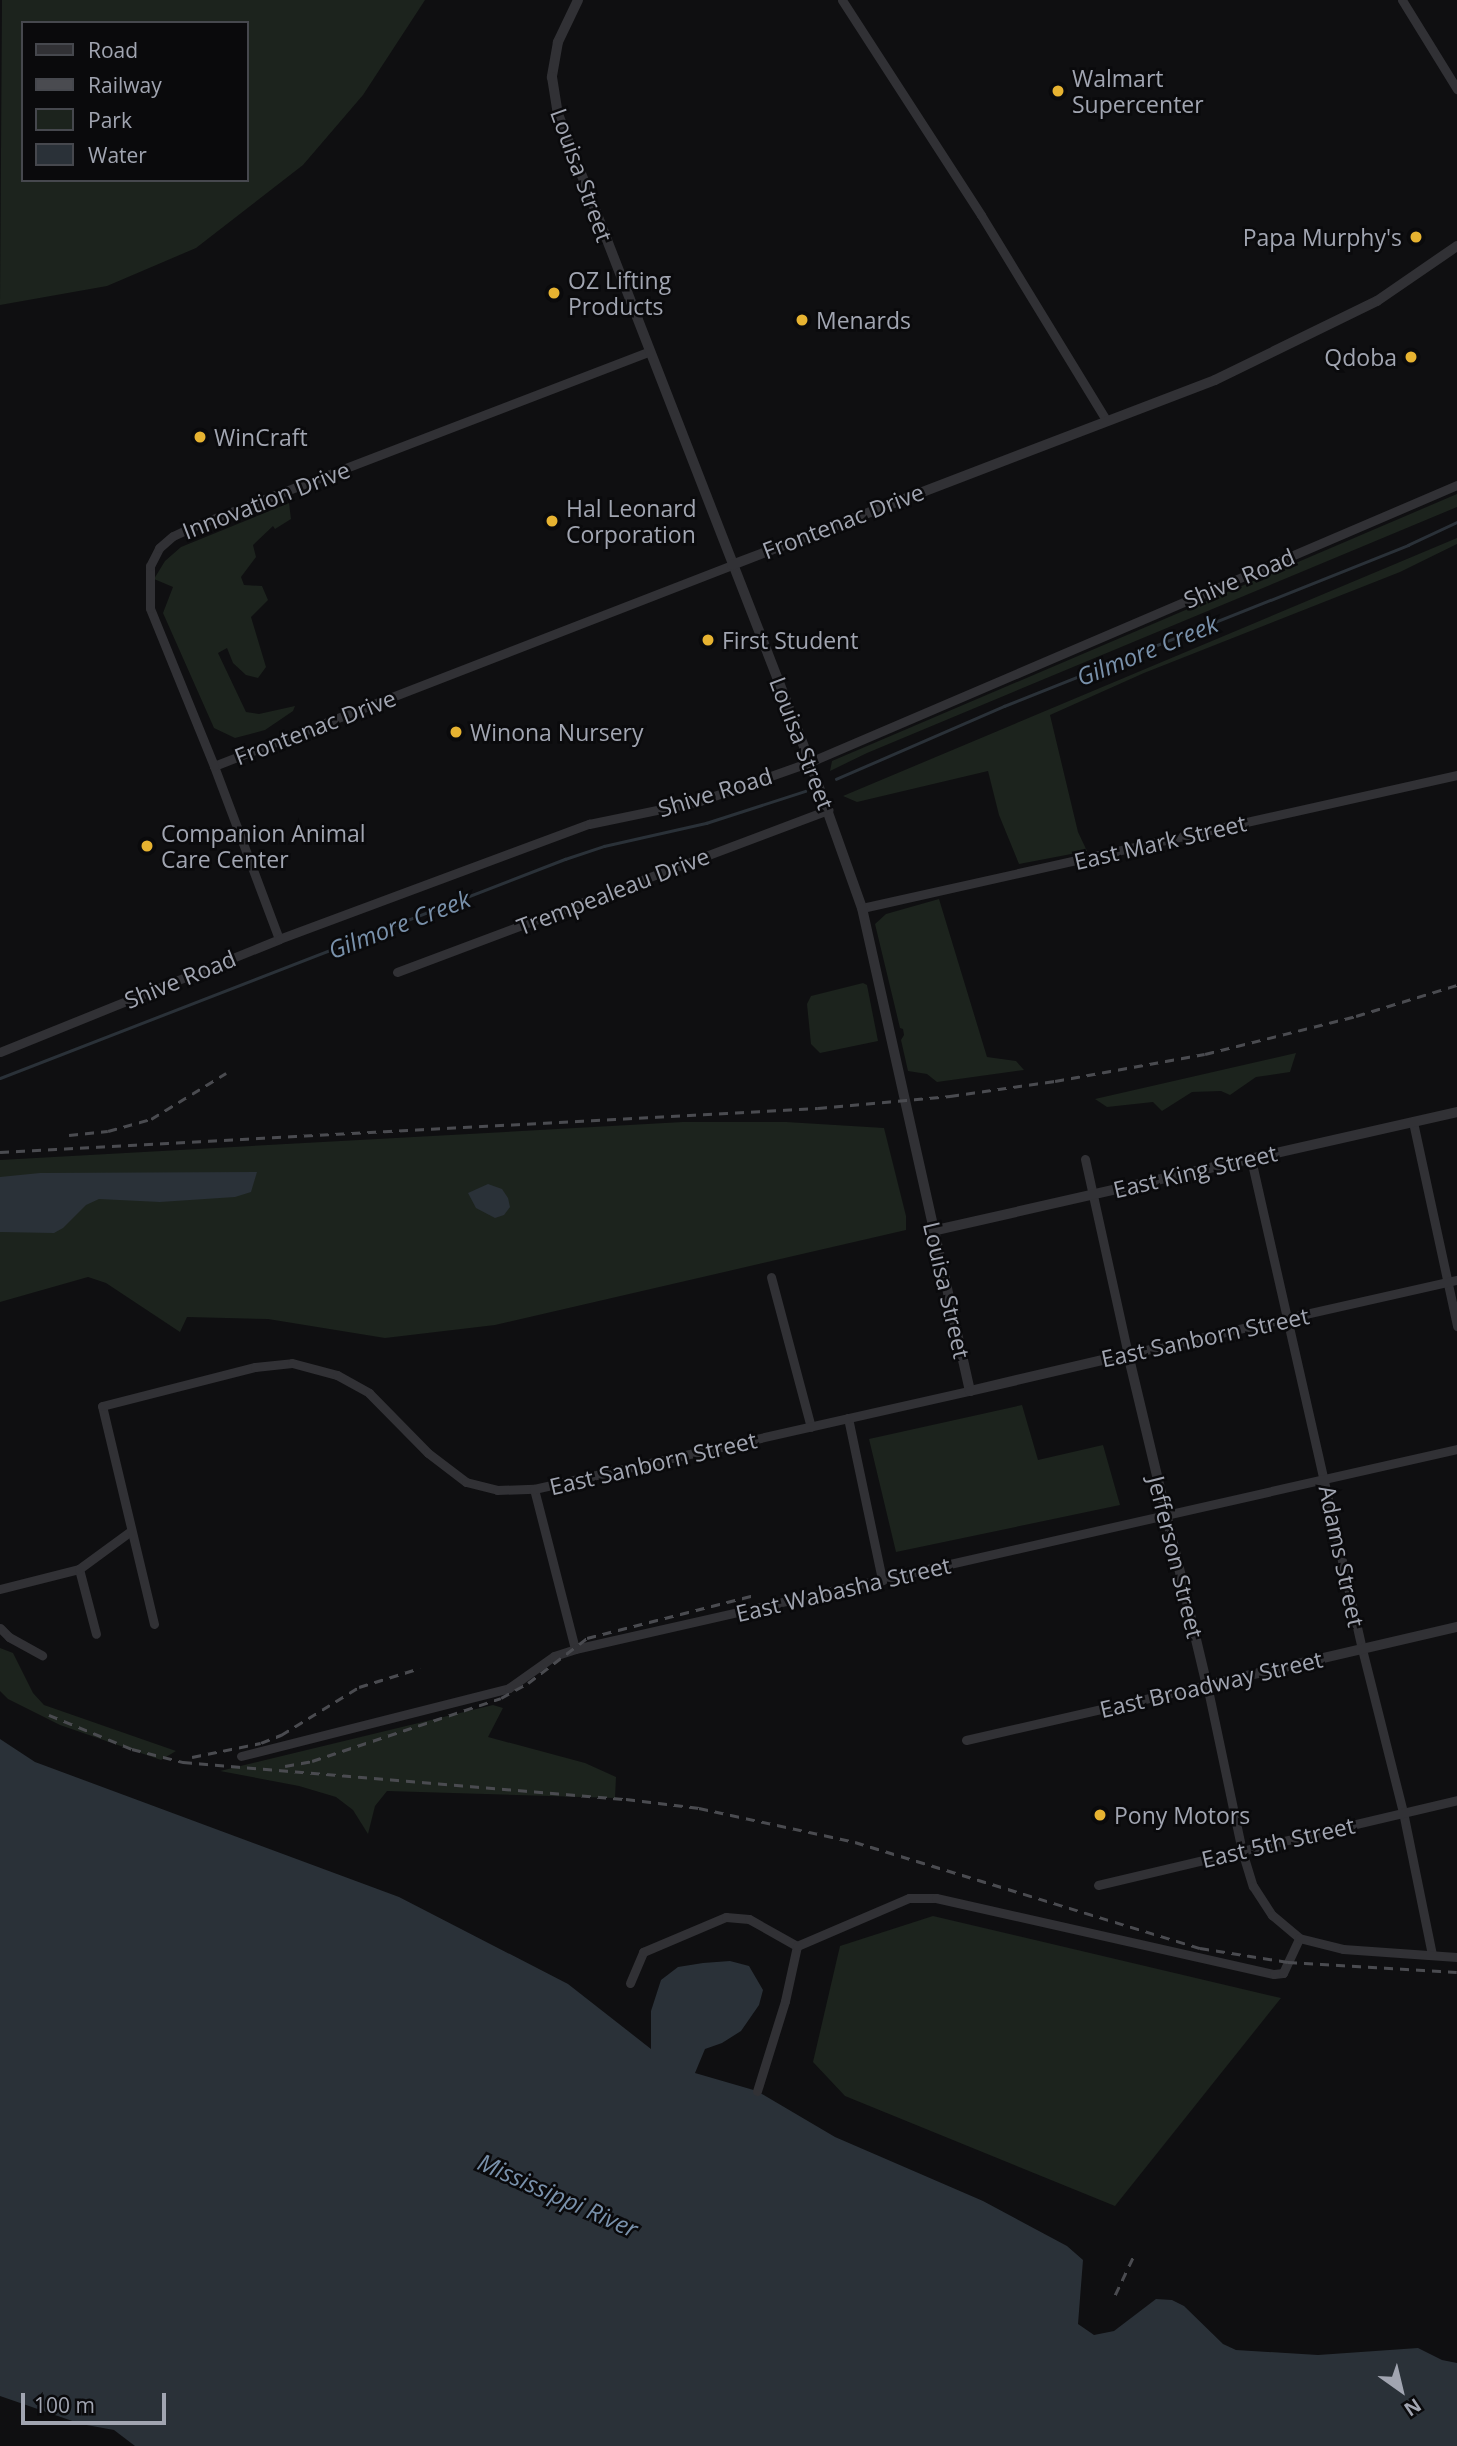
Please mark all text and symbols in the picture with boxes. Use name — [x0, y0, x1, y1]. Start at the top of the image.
legend — [21, 21, 248, 182]
text: Road — [88, 36, 138, 64]
place label: Walmart Supercenter — [1072, 64, 1204, 118]
text: Railway — [88, 71, 162, 99]
marker: Walmart Supercenter — [1050, 83, 1066, 99]
street label: Louisa Street — [545, 105, 619, 245]
text: Park — [88, 106, 132, 134]
text: Water — [88, 141, 147, 169]
place label: Papa Murphy's — [1243, 223, 1402, 251]
marker: Papa Murphy's — [1408, 229, 1424, 245]
place label: OZ Lifting Products — [568, 266, 671, 320]
marker: OZ Lifting Products — [546, 285, 562, 301]
place label: Menards — [816, 306, 911, 334]
marker: Menards — [794, 312, 810, 328]
place label: Qdoba — [1324, 343, 1397, 371]
marker: Qdoba — [1403, 349, 1419, 365]
place label: WinCraft — [214, 423, 308, 451]
marker: WinCraft — [192, 429, 208, 445]
street label: Innovation Drive — [178, 455, 354, 545]
street label: Frontenac Drive — [758, 478, 928, 564]
place label: Hal Leonard Corporation — [566, 494, 697, 548]
marker: Hal Leonard Corporation — [544, 513, 560, 529]
street label: Shive Road — [1179, 542, 1299, 614]
water label: Gilmore Creek — [1072, 609, 1222, 691]
place label: First Student — [722, 626, 858, 654]
marker: First Student — [700, 632, 716, 648]
street label: Louisa Street — [764, 673, 840, 813]
street label: Frontenac Drive — [230, 684, 400, 770]
place label: Winona Nursery — [470, 718, 643, 746]
marker: Winona Nursery — [448, 724, 464, 740]
street label: Shive Road — [655, 762, 775, 822]
street label: East Mark Street — [1071, 809, 1249, 875]
place label: Companion Animal Care Center — [161, 819, 366, 873]
marker: Companion Animal Care Center — [139, 838, 155, 854]
street label: Trempealeau Drive — [513, 842, 713, 940]
water label: Gilmore Creek — [324, 884, 474, 964]
street label: Shive Road — [120, 944, 240, 1014]
street label: East King Street — [1110, 1139, 1280, 1203]
street label: Louisa Street — [918, 1219, 976, 1361]
street label: East Sanborn Street — [1099, 1301, 1311, 1373]
street label: East Sanborn Street — [547, 1426, 759, 1500]
street label: Jefferson Street — [1143, 1473, 1209, 1641]
street label: Adams Street — [1314, 1483, 1370, 1629]
street label: East Wabasha Street — [733, 1551, 953, 1627]
street label: East Broadway Street — [1097, 1645, 1325, 1723]
place label: Pony Motors — [1114, 1801, 1250, 1829]
marker: Pony Motors — [1092, 1807, 1108, 1823]
street label: East 5th Street — [1199, 1811, 1357, 1873]
water label: Mississippi River — [474, 2147, 642, 2243]
north arrow — [1366, 2355, 1436, 2425]
scale bar — [24, 2380, 170, 2424]
text: 100 m — [34, 2391, 95, 2419]
text: N — [1399, 2392, 1426, 2423]

